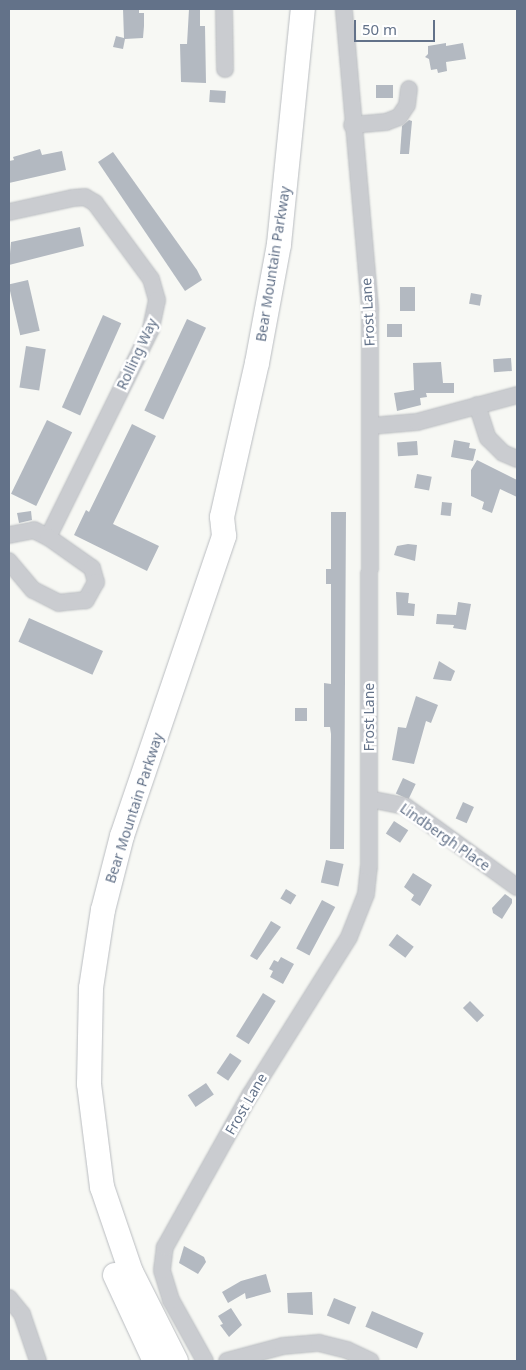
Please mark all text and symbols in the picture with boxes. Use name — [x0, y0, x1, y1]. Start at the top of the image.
scale bar — [356, 10, 437, 42]
text: 50 m — [362, 19, 397, 39]
street label: Bear Mountain Parkway — [252, 185, 294, 343]
street label: Frost Lane — [358, 277, 378, 347]
street label: Rolling Way — [113, 316, 161, 392]
street label: Frost Lane — [361, 683, 377, 751]
street label: Bear Mountain Parkway — [102, 731, 166, 885]
street label: Lindbergh Place — [397, 800, 493, 874]
street label: Frost Lane — [222, 1070, 270, 1138]

